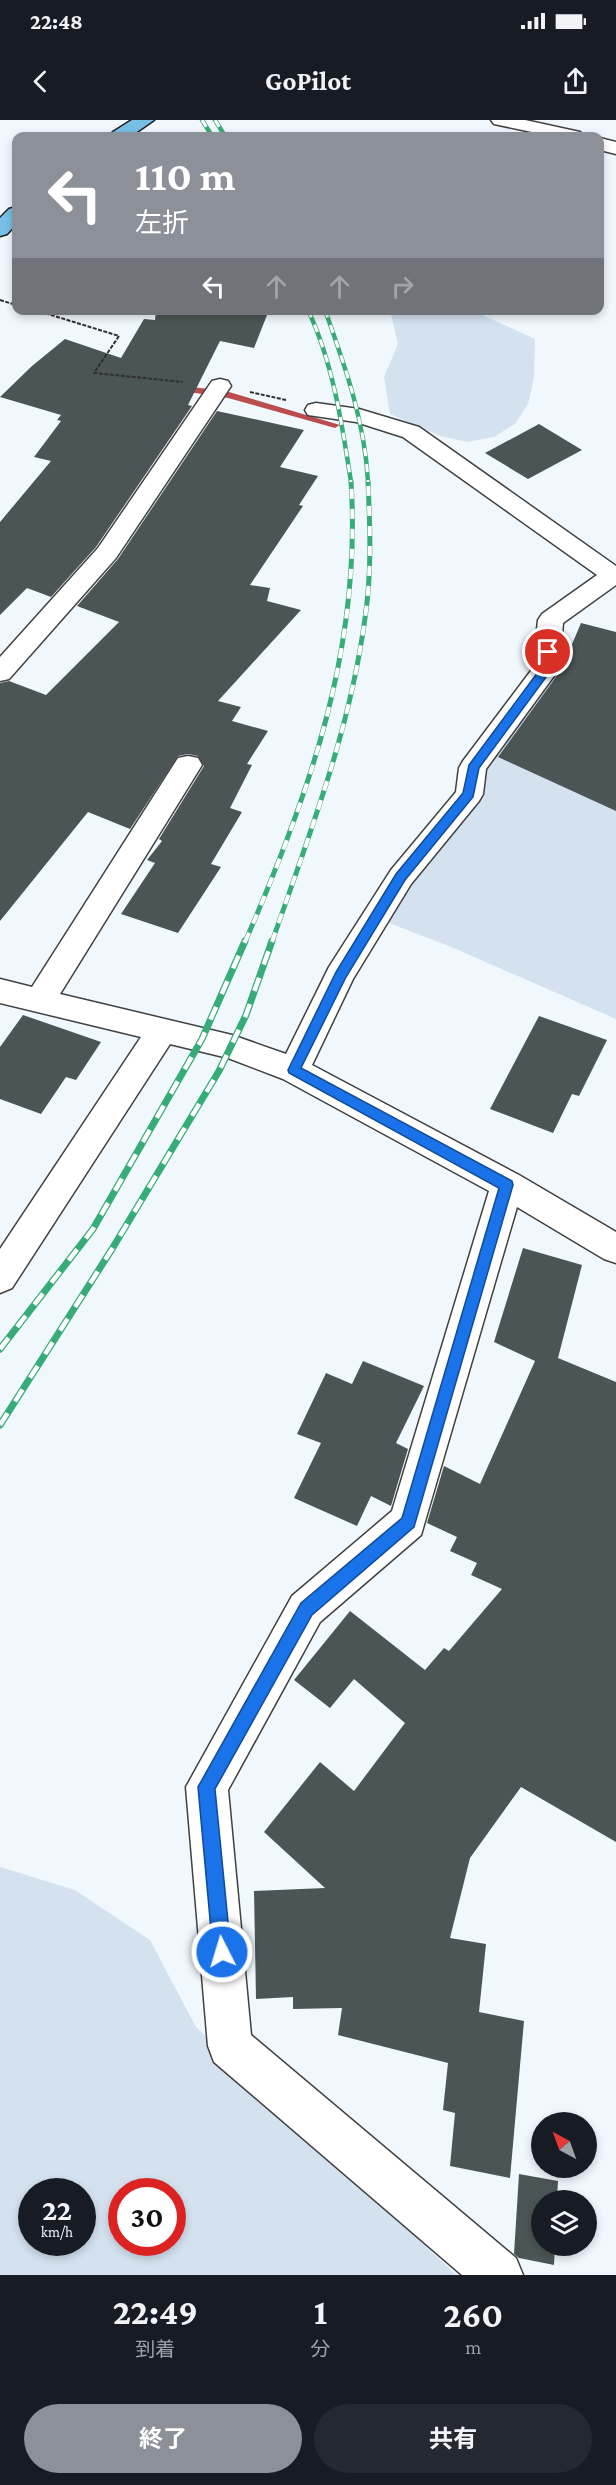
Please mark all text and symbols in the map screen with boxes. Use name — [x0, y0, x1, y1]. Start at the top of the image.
text: 22:48 — [30, 9, 83, 34]
icon: back — [24, 65, 57, 98]
icon: share — [559, 65, 592, 98]
text: GoPilot — [265, 66, 351, 96]
text: 110 m — [135, 152, 236, 199]
icon: left — [36, 156, 114, 234]
text: 左折 — [135, 208, 189, 238]
icon: left — [197, 270, 230, 303]
icon: ahead — [260, 270, 293, 303]
icon: ahead — [323, 270, 356, 303]
icon: right — [386, 270, 419, 303]
pin — [522, 626, 573, 677]
icon: arrive — [531, 635, 564, 668]
position arrow — [190, 1920, 254, 1984]
north arrow — [531, 2112, 597, 2178]
map controls — [531, 2112, 597, 2256]
speed limit sign: 30 — [108, 2178, 186, 2256]
button: layers — [531, 2190, 597, 2256]
text: 22 — [42, 2193, 72, 2226]
text: km/h — [41, 2224, 73, 2240]
text: 22:49 — [113, 2292, 198, 2332]
text: 1 — [314, 2292, 327, 2332]
text: 260 — [443, 2295, 503, 2335]
text: m — [465, 2336, 481, 2358]
text: 到着 — [135, 2338, 175, 2360]
text: 分 — [311, 2338, 331, 2360]
button: 終了 — [24, 2404, 302, 2473]
button: 共有 — [314, 2404, 592, 2473]

